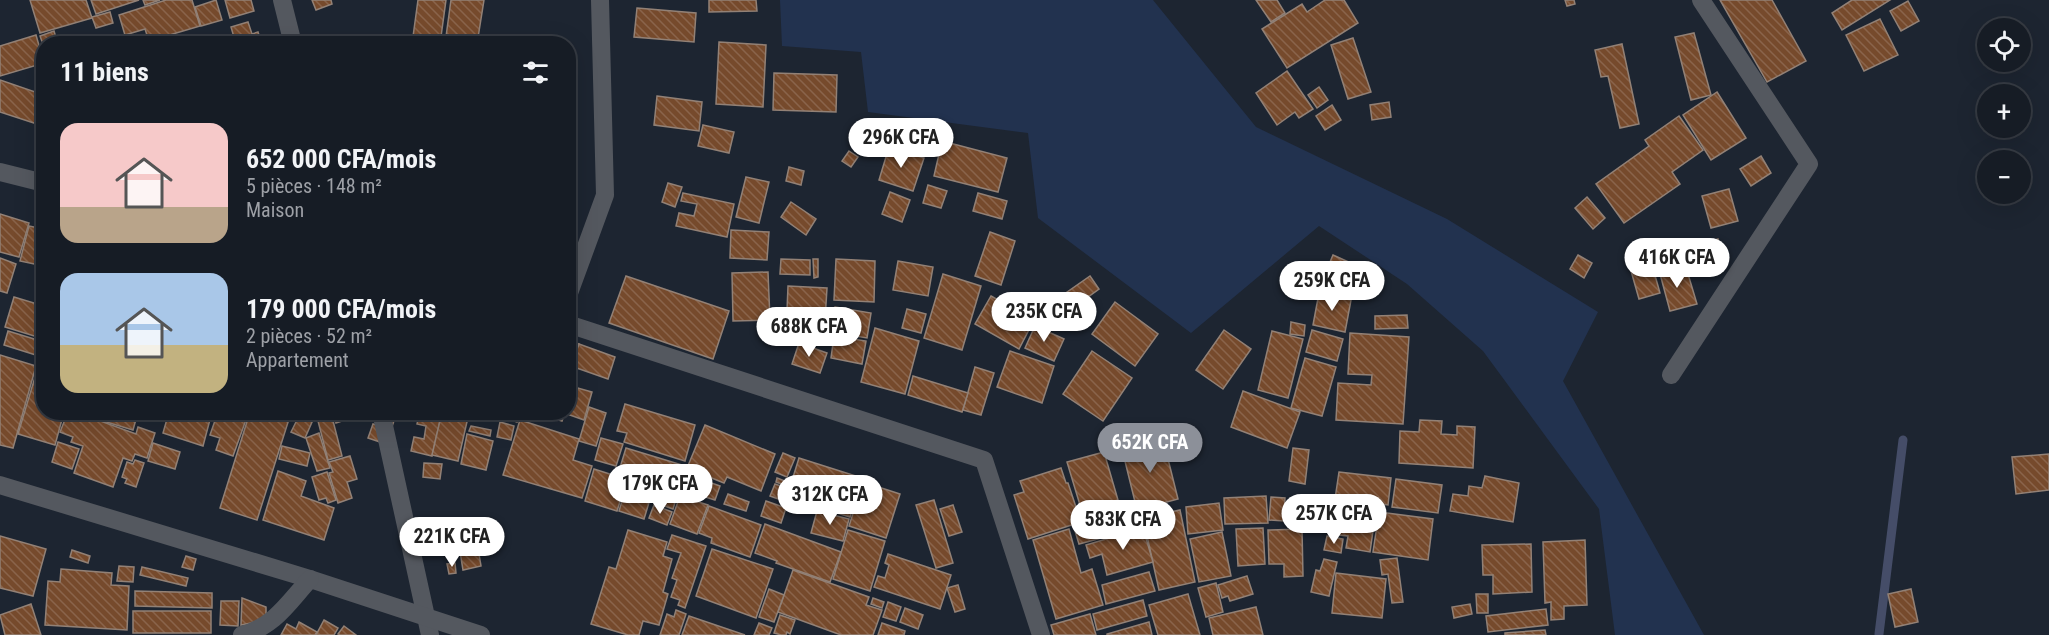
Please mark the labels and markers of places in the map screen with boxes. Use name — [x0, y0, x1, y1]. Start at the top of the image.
pin: 296K CFA — [839, 118, 963, 169]
pin: 416K CFA — [1615, 238, 1739, 289]
pin: 259K CFA — [1270, 261, 1394, 312]
pin: 235K CFA — [982, 292, 1106, 343]
pin: 688K CFA — [747, 307, 871, 358]
pin: 652K CFA — [1088, 423, 1212, 474]
pin: 179K CFA — [598, 464, 722, 515]
pin: 312K CFA — [768, 475, 892, 526]
pin: 257K CFA — [1272, 494, 1396, 545]
pin: 583K CFA — [1061, 500, 1185, 551]
pin: 221K CFA — [390, 517, 514, 568]

